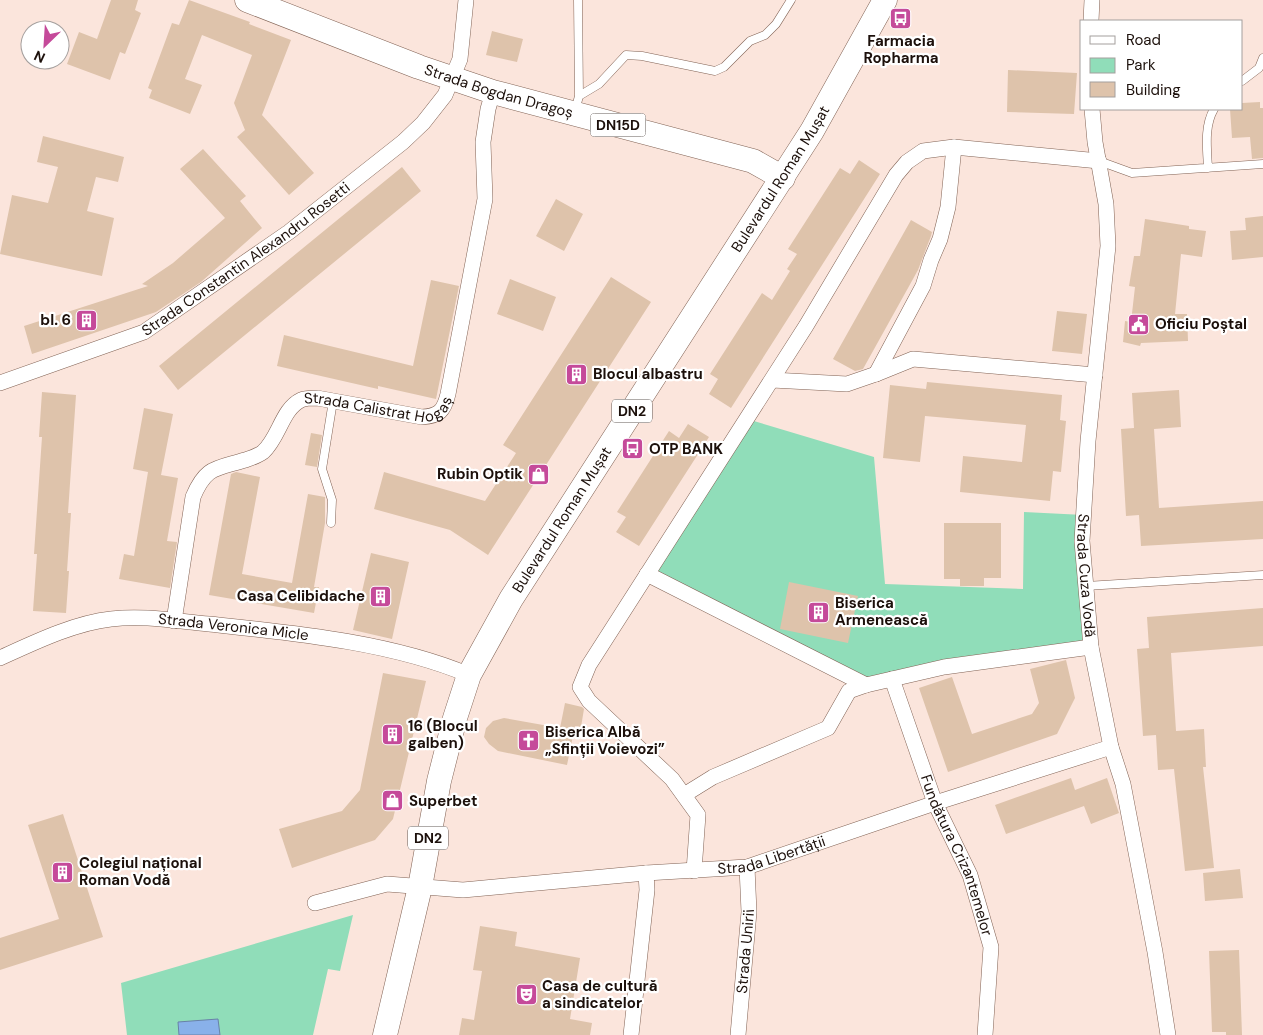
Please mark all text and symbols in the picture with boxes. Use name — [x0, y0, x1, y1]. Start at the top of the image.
bus stop icon: Farmacia Ropharma — [889, 6, 913, 30]
north arrow — [20, 20, 70, 70]
legend — [1080, 20, 1243, 110]
text: Road — [1126, 30, 1161, 50]
place label: Farmacia Ropharma — [863, 31, 939, 68]
text: N — [31, 46, 48, 67]
text: Park — [1126, 55, 1156, 75]
street label: Strada Bogdan Dragoș — [422, 60, 575, 123]
text: Building — [1126, 80, 1181, 100]
street label: Bulevardul Roman Mușat — [727, 102, 834, 256]
road number: DN15D — [590, 114, 646, 136]
street label: Strada Constantin Alexandru Rosetti — [138, 178, 354, 341]
building icon: bl. 6 — [75, 308, 99, 332]
place label: bl. 6 — [40, 310, 71, 330]
public building icon: Oficiu Poștal — [1127, 312, 1151, 336]
place label: Oficiu Poștal — [1155, 314, 1247, 334]
building icon: Blocul albastru — [565, 362, 589, 386]
place label: Blocul albastru — [593, 364, 703, 384]
street label: Strada Calistrat Hogaș — [303, 388, 457, 427]
road number: DN2 — [612, 400, 652, 422]
bus stop icon: OTP BANK — [621, 437, 645, 461]
place label: OTP BANK — [649, 439, 723, 459]
street label: Bulevardul Roman Mușat — [508, 443, 616, 597]
shop icon: Rubin Optik — [527, 462, 551, 486]
place label: Rubin Optik — [437, 464, 523, 484]
street label: Strada Cuza Vodă — [1072, 513, 1100, 638]
building icon: Casa Celibidache — [369, 584, 393, 608]
place label: Casa Celibidache — [237, 586, 365, 606]
place label: Biserica Armenească — [835, 593, 928, 630]
building icon: Biserica Armenească — [807, 600, 831, 624]
street label: Strada Veronica Micle — [157, 609, 310, 645]
place label: 16 (Blocul galben) — [408, 716, 478, 753]
place label: Biserica Albă „Sfinții Voievozi” — [545, 722, 665, 759]
building icon: 16 (Blocul galben) — [380, 723, 404, 747]
church icon: Biserica Albă „Sfinții Voievozi” — [517, 729, 541, 753]
street label: Fundătura Crizantemelor — [916, 772, 997, 939]
shop icon: Superbet — [381, 789, 405, 813]
place label: Superbet — [409, 791, 478, 811]
road number: DN2 — [408, 826, 448, 850]
street label: Strada Libertății — [717, 831, 828, 879]
place label: Colegiul național Roman Vodă — [79, 853, 202, 890]
building icon: Colegiul național Roman Vodă — [51, 860, 75, 884]
street label: Strada Unirii — [732, 909, 759, 994]
place label: Casa de cultură a sindicatelor — [542, 976, 658, 1013]
theatre icon: Casa de cultură a sindicatelor — [514, 983, 538, 1007]

